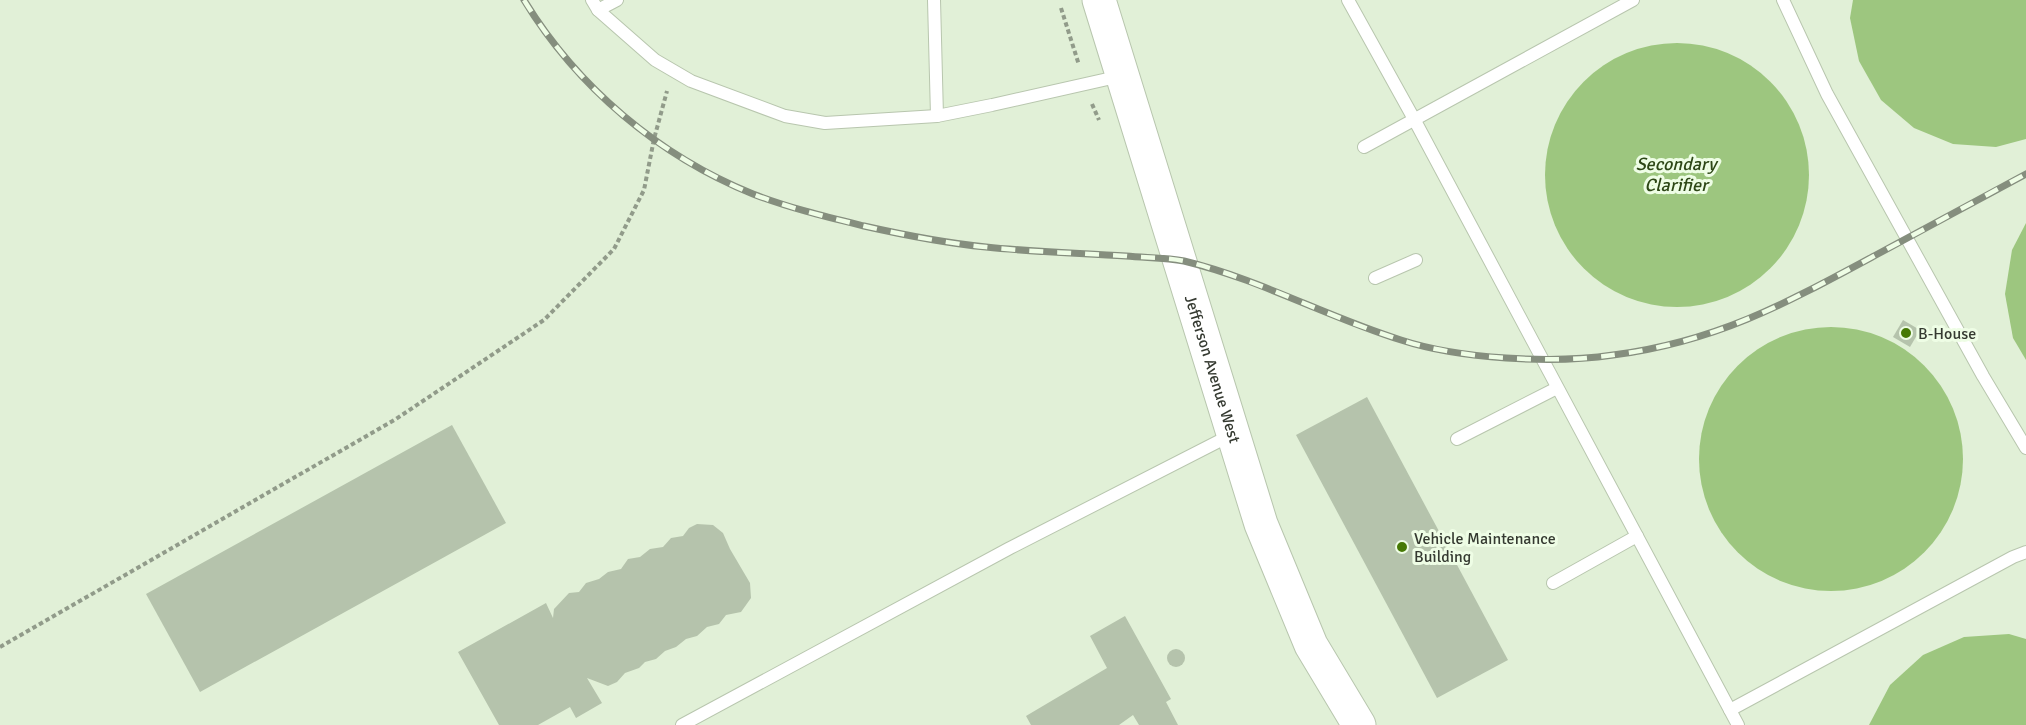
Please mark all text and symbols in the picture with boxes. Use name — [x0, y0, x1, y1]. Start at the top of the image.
water label: Secondary Clarifier — [1636, 153, 1719, 196]
street label: Jefferson Avenue West — [1180, 293, 1244, 446]
place label: B-House — [1918, 324, 1976, 344]
marker: B-House — [1899, 326, 1913, 340]
place label: Vehicle Maintenance Building — [1414, 529, 1556, 567]
marker: Vehicle Maintenance Building — [1395, 540, 1409, 554]

